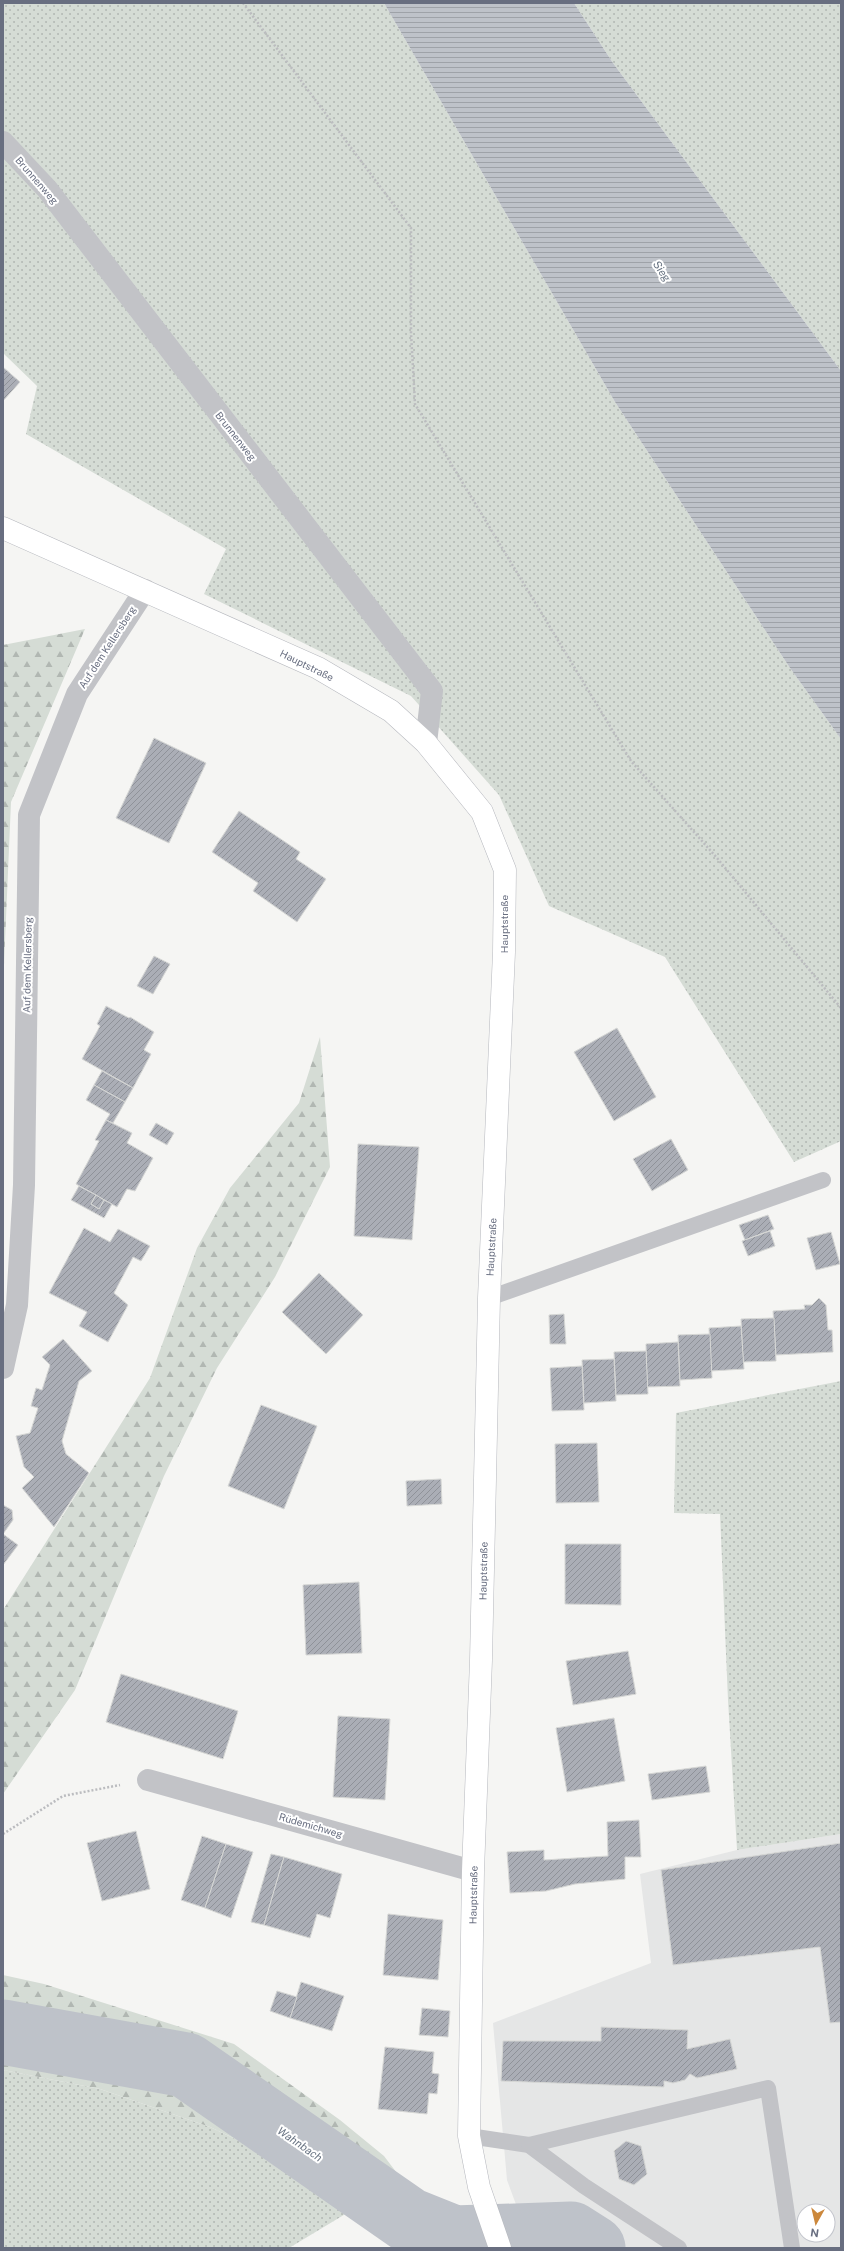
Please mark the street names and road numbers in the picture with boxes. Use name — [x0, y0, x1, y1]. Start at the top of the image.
street label: Brunnenweg — [13, 154, 61, 206]
street label: Brunnenweg — [213, 409, 259, 463]
street label: Auf dem Kellersberg — [76, 604, 138, 690]
street label: Hauptstraße — [278, 647, 336, 683]
street label: Hauptstraße — [498, 895, 510, 953]
street label: Auf dem Kellersberg — [20, 917, 34, 1013]
street label: Hauptstraße — [483, 1217, 499, 1276]
street label: Hauptstraße — [476, 1541, 490, 1600]
street label: Rüdemichweg — [278, 1810, 344, 1840]
street label: Hauptstraße — [466, 1865, 480, 1924]

